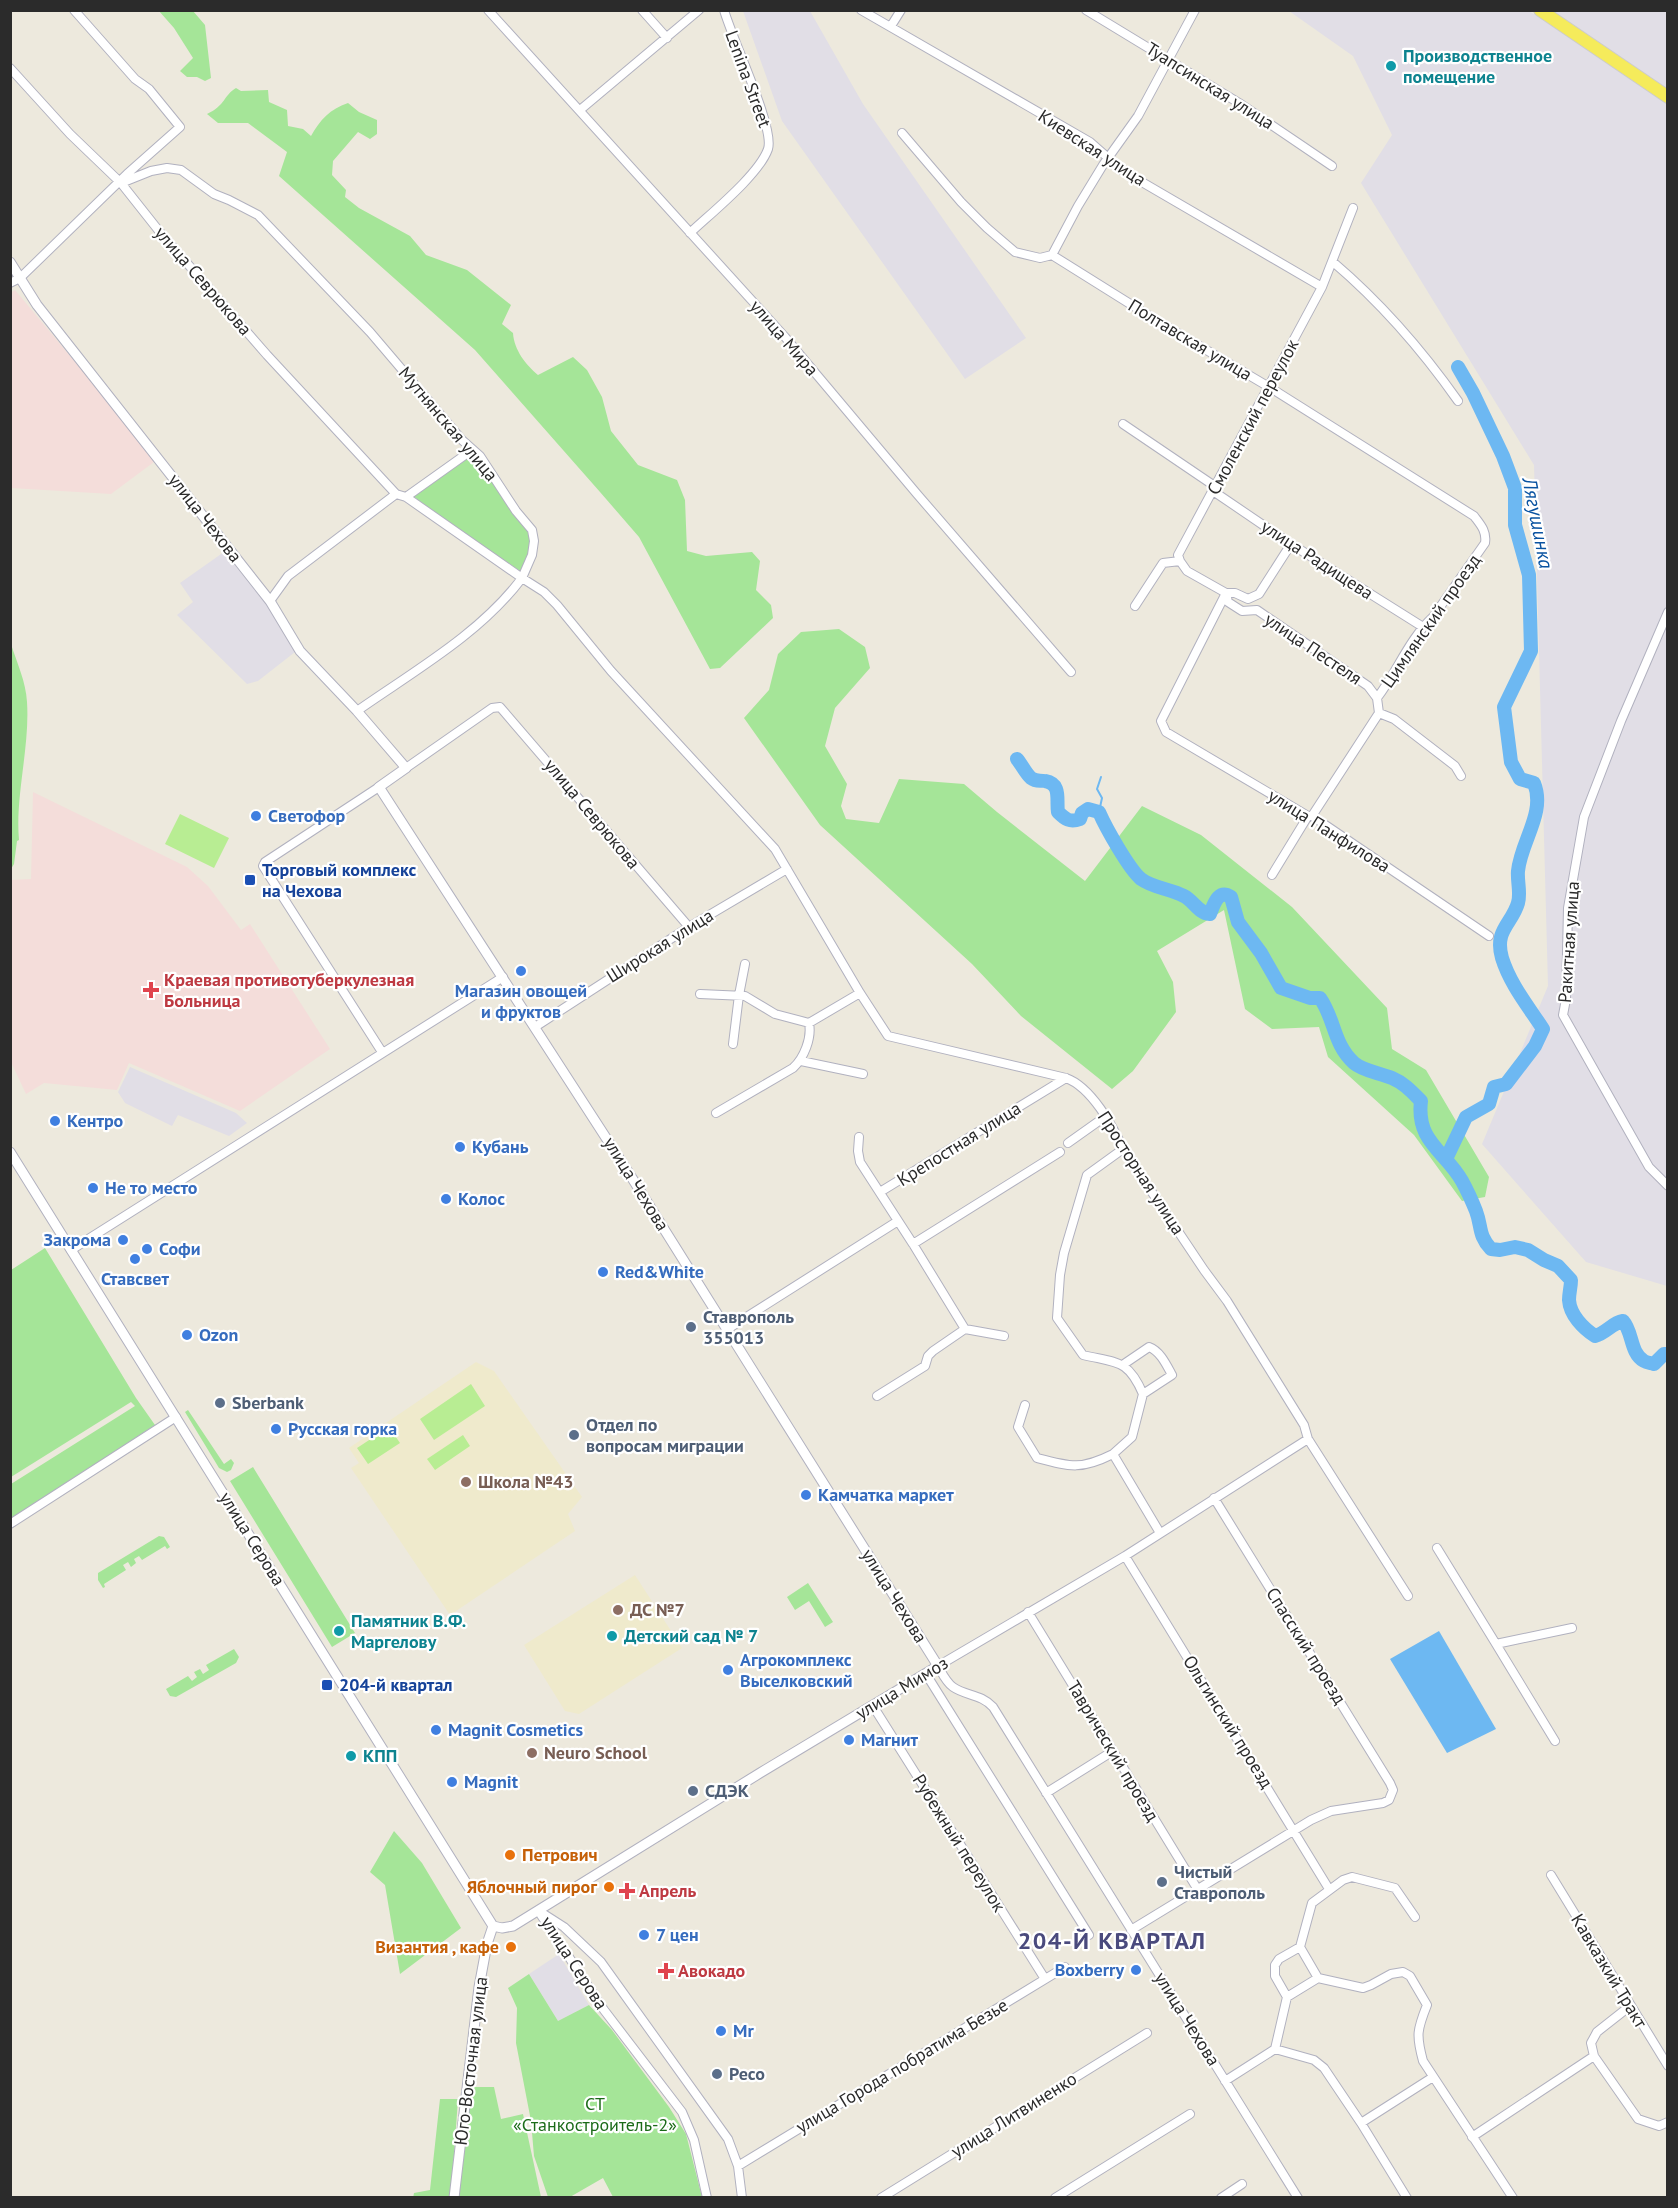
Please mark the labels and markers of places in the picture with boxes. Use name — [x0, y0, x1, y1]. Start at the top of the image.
place label: Производственное помещение — [1403, 44, 1552, 88]
marker: Производственное помещение — [1384, 59, 1398, 73]
place label: Светофор — [268, 804, 346, 827]
marker: Светофор — [249, 809, 263, 823]
place label: Торговый комплекс на Чехова — [262, 858, 416, 902]
marker: Торговый комплекс на Чехова — [243, 873, 257, 887]
marker: Магазин овощей и фруктов — [514, 964, 528, 978]
place label: Краевая противотуберкулезная Больница — [164, 968, 414, 1012]
place label: Магазин овощей и фруктов — [455, 979, 587, 1023]
marker: Краевая противотуберкулезная Больница — [142, 981, 160, 999]
place label: Кентро — [67, 1109, 124, 1132]
marker: Кентро — [48, 1114, 62, 1128]
place label: Кубань — [472, 1135, 529, 1158]
marker: Кубань — [453, 1140, 467, 1154]
place label: Не то место — [105, 1176, 198, 1199]
marker: Не то место — [86, 1181, 100, 1195]
place label: Колос — [458, 1187, 505, 1210]
marker: Колос — [439, 1192, 453, 1206]
place label: Закрома — [44, 1228, 111, 1251]
marker: Закрома — [116, 1233, 130, 1247]
place label: Софи — [159, 1237, 201, 1260]
marker: Софи — [140, 1242, 154, 1256]
marker: Ставсвет — [128, 1252, 142, 1266]
place label: Red&White — [615, 1260, 704, 1283]
marker: Red&White — [596, 1265, 610, 1279]
place label: Ставсвет — [101, 1267, 169, 1290]
place label: Ставрополь 355013 — [703, 1305, 794, 1349]
marker: Ставрополь 355013 — [684, 1320, 698, 1334]
place label: Ozon — [199, 1323, 238, 1346]
marker: Ozon — [180, 1328, 194, 1342]
place label: Sberbank — [232, 1391, 304, 1414]
marker: Sberbank — [213, 1396, 227, 1410]
place label: Отдел по вопросам миграции — [586, 1413, 744, 1457]
place label: Русская горка — [288, 1417, 397, 1440]
marker: Русская горка — [269, 1422, 283, 1436]
marker: Отдел по вопросам миграции — [567, 1428, 581, 1442]
place label: Школа №43 — [478, 1470, 573, 1493]
marker: Школа №43 — [459, 1475, 473, 1489]
place label: Камчатка маркет — [818, 1483, 954, 1506]
marker: Камчатка маркет — [799, 1488, 813, 1502]
place label: ДС №7 — [630, 1598, 685, 1621]
marker: ДС №7 — [611, 1603, 625, 1617]
place label: Памятник В.Ф. Маргелову — [351, 1609, 466, 1653]
marker: Памятник В.Ф. Маргелову — [332, 1624, 346, 1638]
place label: Детский сад № 7 — [624, 1624, 758, 1647]
marker: Детский сад № 7 — [605, 1629, 619, 1643]
place label: Агрокомплекс Выселковский — [740, 1648, 853, 1692]
marker: Агрокомплекс Выселковский — [721, 1663, 735, 1677]
place label: 204-й квартал — [339, 1673, 453, 1696]
marker: 204-й квартал — [320, 1678, 334, 1692]
place label: Magnit Cosmetics — [448, 1718, 583, 1741]
marker: Magnit Cosmetics — [429, 1723, 443, 1737]
place label: Магнит — [861, 1728, 919, 1751]
marker: Магнит — [842, 1733, 856, 1747]
place label: Neuro School — [544, 1741, 648, 1764]
place label: КПП — [363, 1744, 397, 1767]
marker: Neuro School — [525, 1746, 539, 1760]
marker: КПП — [344, 1749, 358, 1763]
place label: Magnit — [464, 1770, 519, 1793]
marker: Magnit — [445, 1775, 459, 1789]
place label: СДЭК — [705, 1779, 749, 1802]
marker: СДЭК — [686, 1784, 700, 1798]
place label: Петрович — [522, 1843, 598, 1866]
marker: Петрович — [503, 1848, 517, 1862]
place label: Чистый Ставрополь — [1174, 1860, 1265, 1904]
place label: Яблочный пирог — [467, 1875, 597, 1898]
marker: Чистый Ставрополь — [1155, 1875, 1169, 1889]
place label: Апрель — [639, 1879, 696, 1902]
marker: Яблочный пирог — [602, 1880, 616, 1894]
marker: Апрель — [620, 1884, 634, 1898]
place label: 7 цен — [656, 1923, 699, 1946]
marker: 7 цен — [637, 1928, 651, 1942]
place label: Византия , кафе — [375, 1935, 499, 1958]
marker: Византия , кафе — [504, 1940, 518, 1954]
place label: Boxberry — [1055, 1958, 1124, 1981]
place label: Авокадо — [678, 1959, 746, 1982]
marker: Boxberry — [1129, 1963, 1143, 1977]
marker: Авокадо — [659, 1964, 673, 1978]
place label: Mr — [733, 2019, 754, 2042]
marker: Mr — [714, 2024, 728, 2038]
place label: Ресо — [729, 2062, 765, 2085]
marker: Ресо — [710, 2067, 724, 2081]

